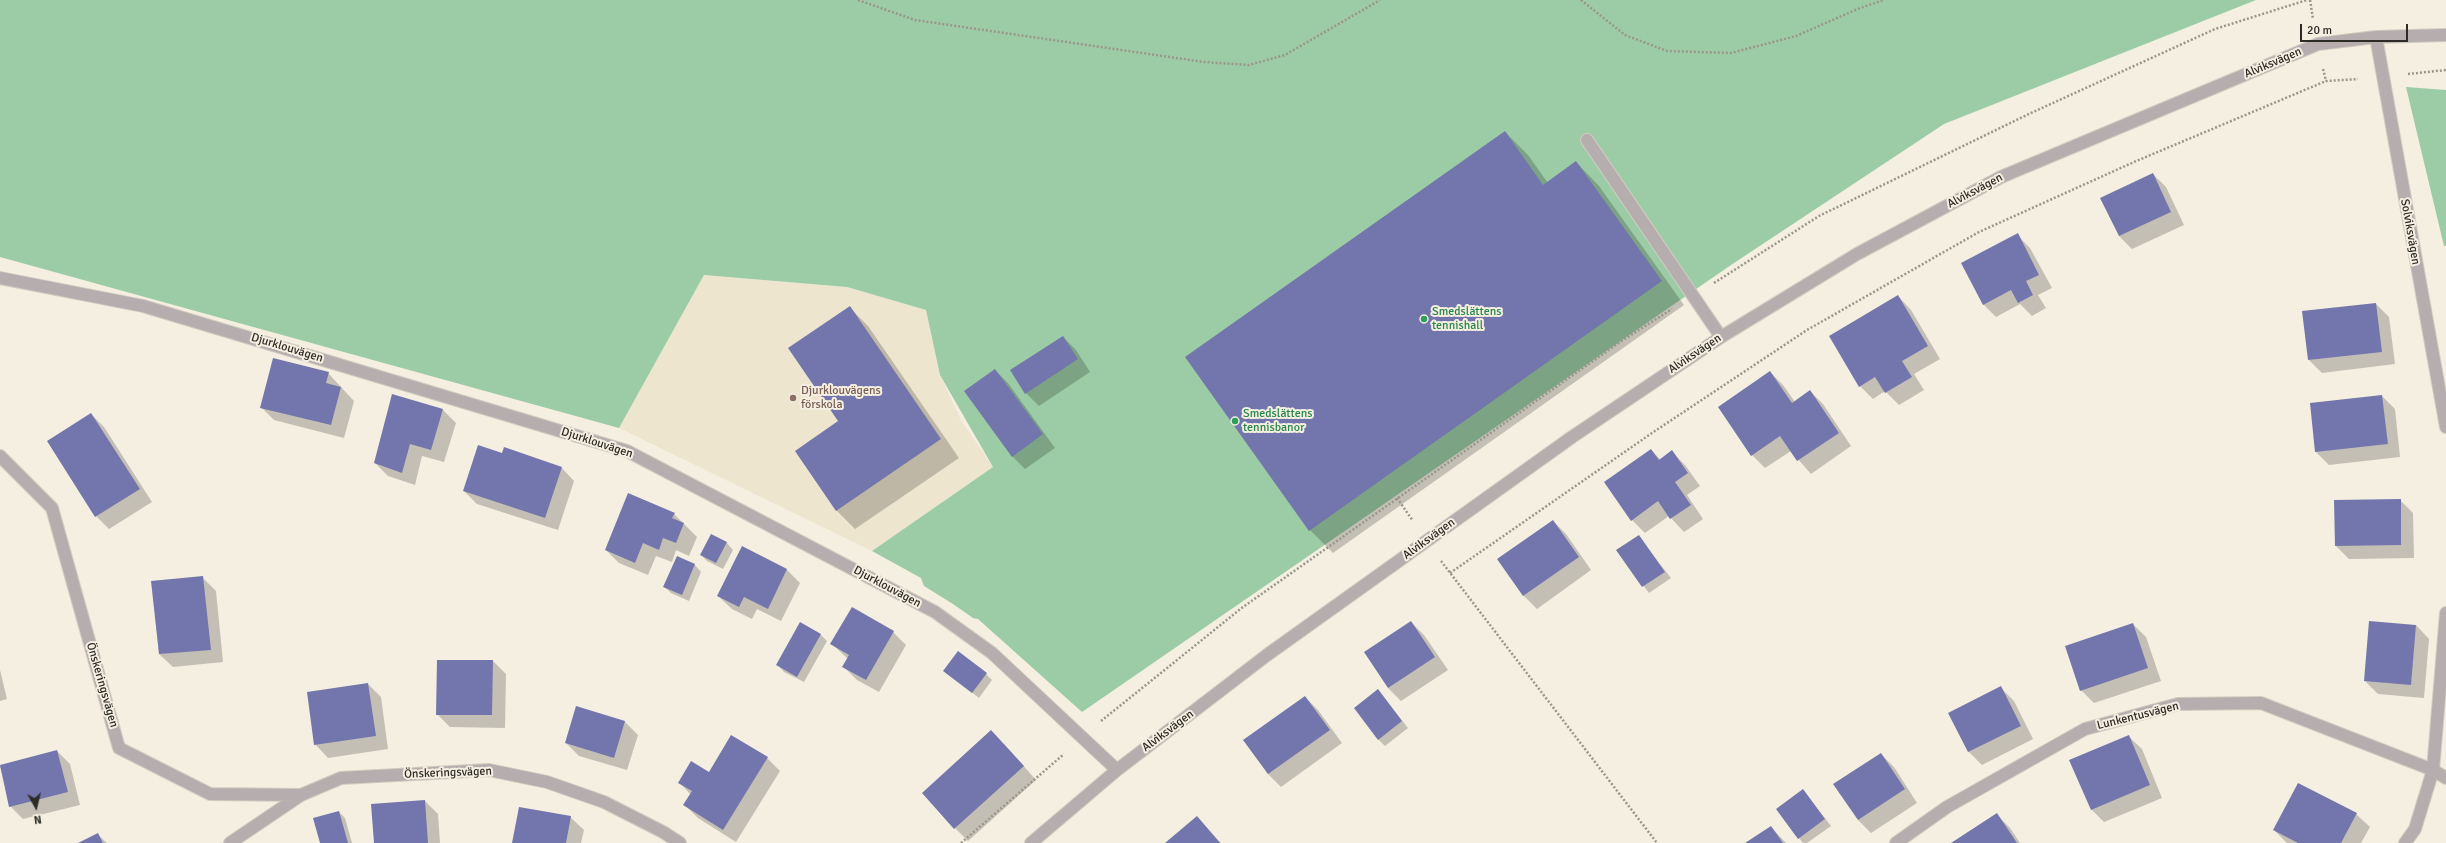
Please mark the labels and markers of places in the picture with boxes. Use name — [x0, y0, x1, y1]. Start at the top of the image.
place label: Smedslättens tennishall — [1432, 305, 1501, 333]
marker: Smedslättens tennishall — [1419, 314, 1429, 324]
place label: Djurklouvägens förskola — [801, 384, 881, 412]
marker: Djurklouvägens förskola — [788, 393, 798, 403]
place label: Smedslättens tennisbanor — [1243, 407, 1312, 435]
marker: Smedslättens tennisbanor — [1230, 416, 1240, 426]

